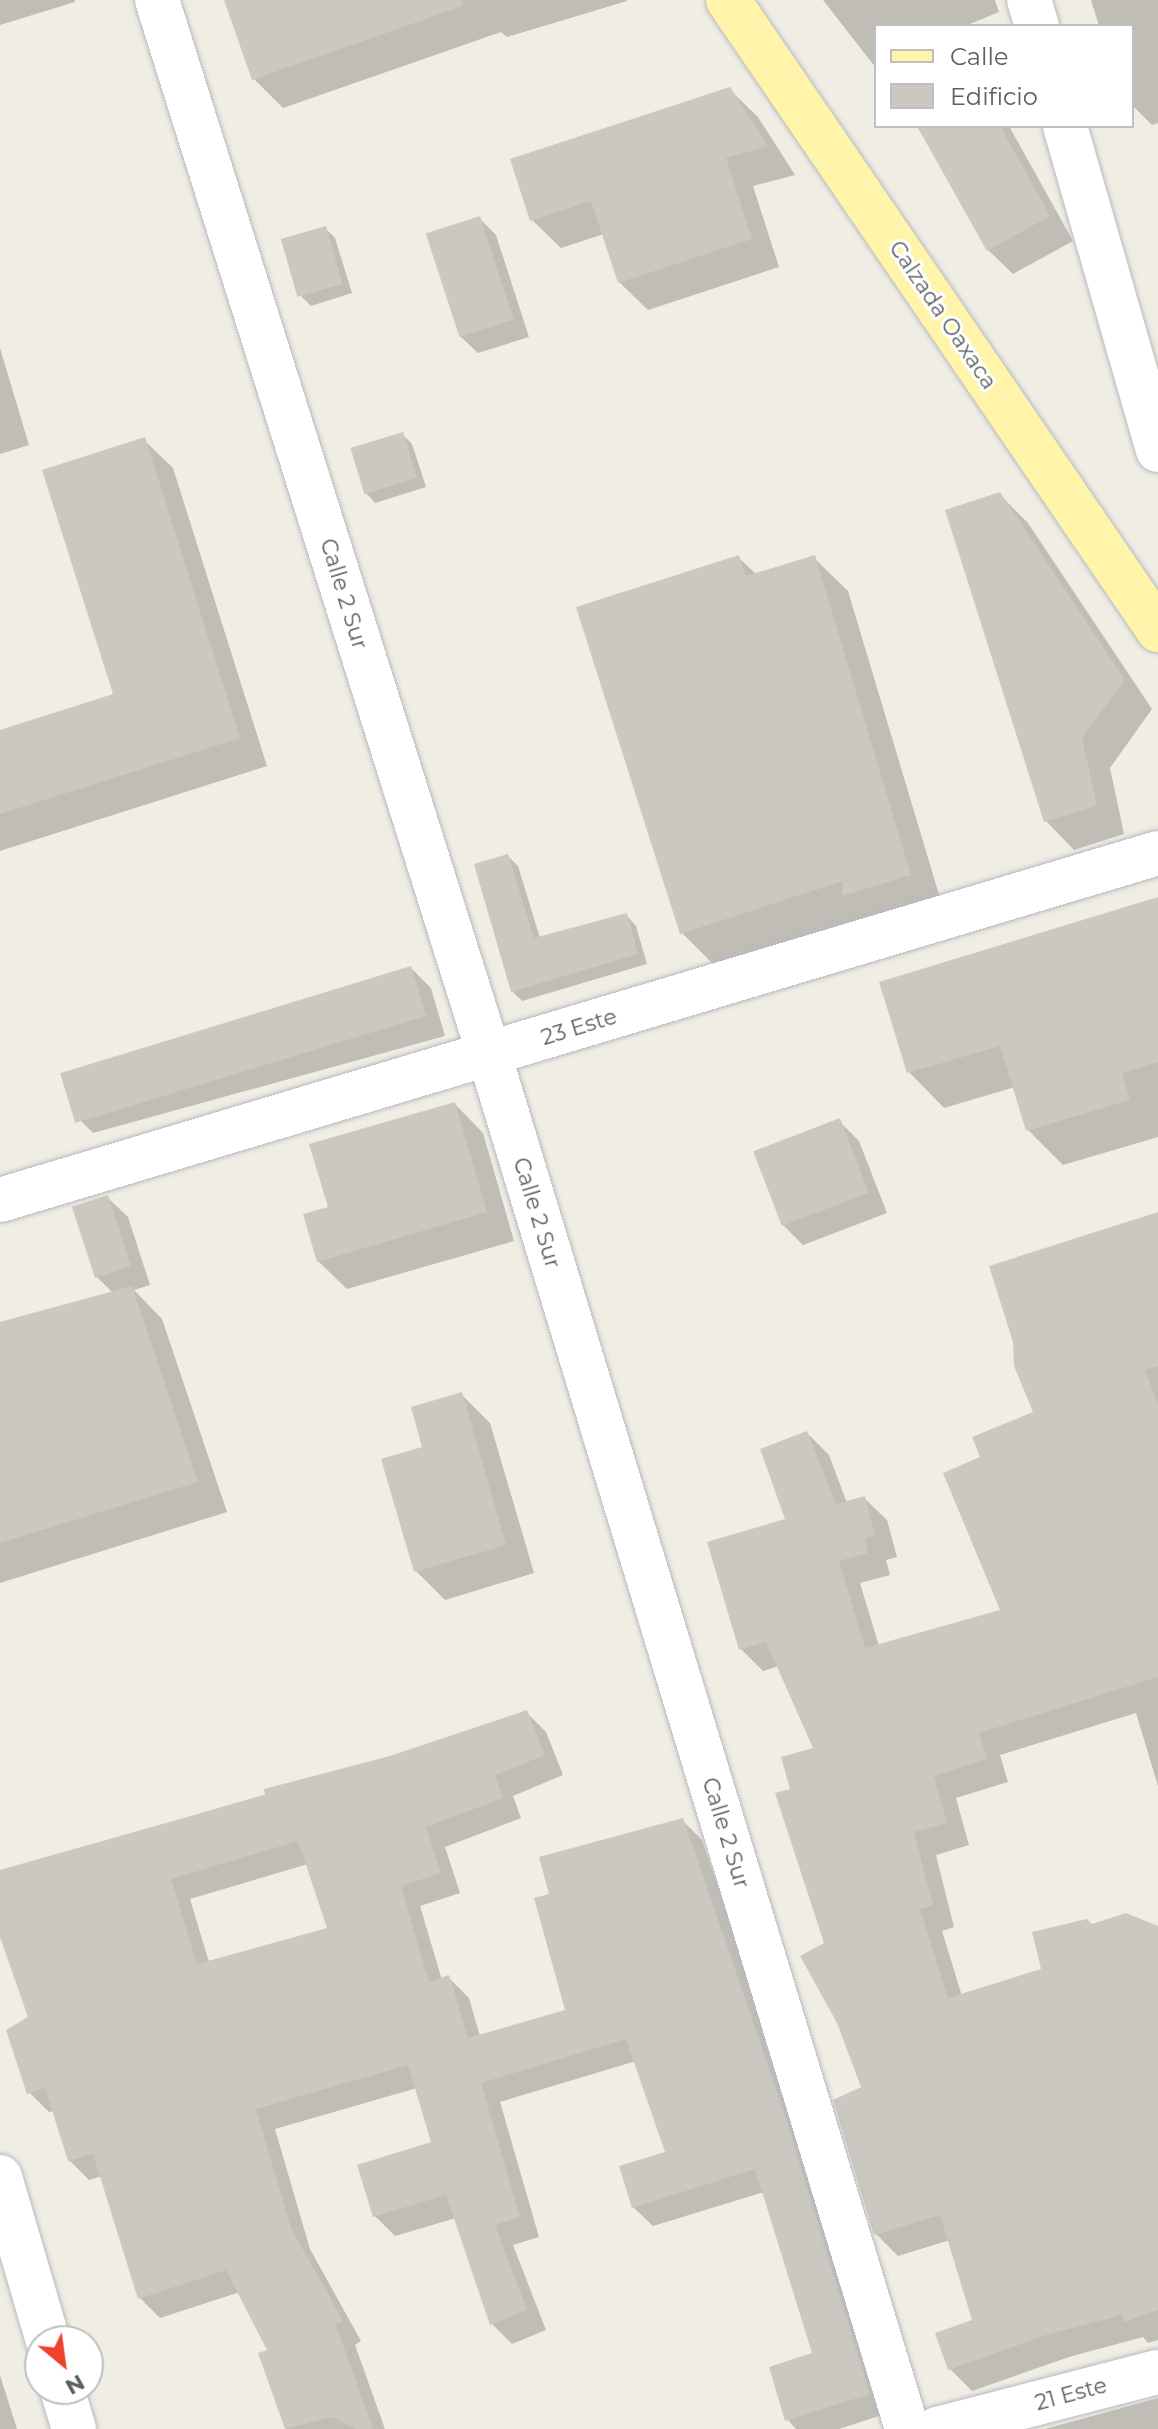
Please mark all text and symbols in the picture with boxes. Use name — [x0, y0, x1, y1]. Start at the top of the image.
legend — [874, 24, 1134, 128]
text: Calle — [950, 42, 1008, 71]
text: Edificio — [950, 82, 1038, 111]
street label: Calzada Oaxaca — [884, 236, 1002, 394]
street label: Calle 2 Sur — [315, 535, 373, 653]
street label: 23 Este — [538, 1003, 620, 1051]
street label: Calle 2 Sur — [508, 1154, 566, 1272]
street label: Calle 2 Sur — [697, 1774, 755, 1892]
north arrow — [24, 2325, 104, 2405]
text: N — [61, 2369, 89, 2401]
street label: 21 Este — [1032, 2372, 1110, 2416]

